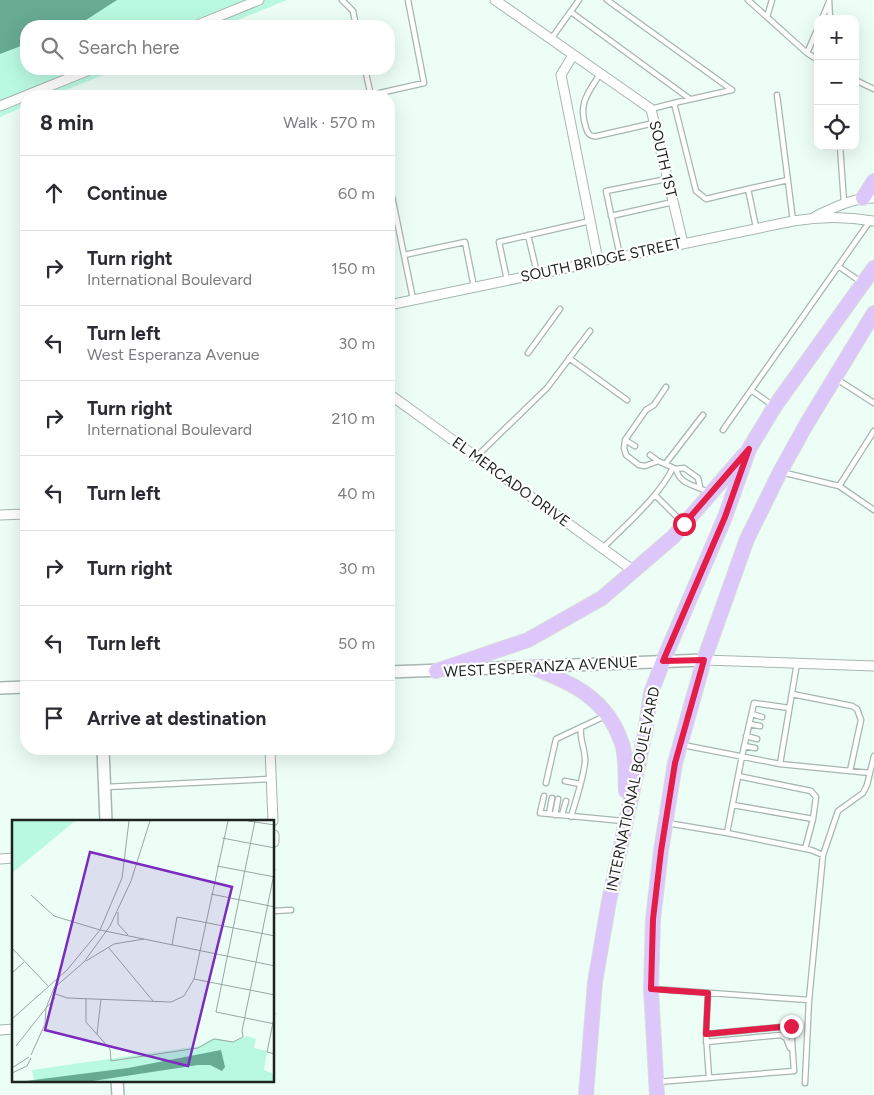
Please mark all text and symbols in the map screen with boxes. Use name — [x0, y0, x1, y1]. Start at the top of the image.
map controls — [814, 15, 859, 150]
button: + — [814, 15, 859, 60]
search box — [20, 20, 395, 75]
icon: search — [38, 34, 66, 62]
text: Search here — [78, 36, 180, 59]
button: − — [814, 60, 859, 105]
button: locate — [814, 105, 859, 150]
text: 8 min — [40, 110, 94, 135]
text: Walk · 570 m — [283, 113, 375, 132]
street label: SOUTH 1ST — [645, 119, 681, 200]
icon: ahead — [40, 179, 68, 207]
text: Continue — [87, 182, 167, 205]
text: 60 m — [338, 184, 375, 203]
street label: SOUTH BRIDGE STREET — [519, 234, 684, 286]
text: Turn right — [87, 247, 173, 270]
icon: right — [40, 254, 68, 282]
text: 150 m — [331, 259, 375, 278]
text: International Boulevard — [87, 270, 252, 289]
text: Turn left — [87, 322, 161, 345]
icon: left — [40, 329, 68, 357]
text: 30 m — [338, 334, 375, 353]
text: West Esperanza Avenue — [87, 345, 260, 364]
text: Turn right — [87, 397, 173, 420]
icon: right — [40, 404, 68, 432]
text: 210 m — [332, 409, 375, 428]
text: International Boulevard — [87, 420, 252, 439]
street label: EL MERCADO DRIVE — [449, 433, 573, 531]
icon: left — [40, 479, 68, 507]
text: Turn left — [87, 482, 161, 505]
text: 40 m — [337, 484, 375, 503]
route start — [673, 513, 696, 536]
icon: right — [40, 554, 68, 582]
text: Turn right — [87, 557, 173, 580]
text: 30 m — [338, 559, 375, 578]
icon: left — [40, 629, 68, 657]
text: Turn left — [87, 632, 161, 655]
text: 50 m — [338, 634, 375, 653]
street label: WEST ESPERANZA AVENUE — [443, 653, 639, 681]
street label: INTERNATIONAL BOULEVARD — [602, 685, 664, 893]
icon: arrive — [40, 704, 68, 732]
text: Arrive at destination — [87, 707, 266, 730]
inset map — [12, 820, 275, 1082]
route end — [780, 1015, 803, 1038]

